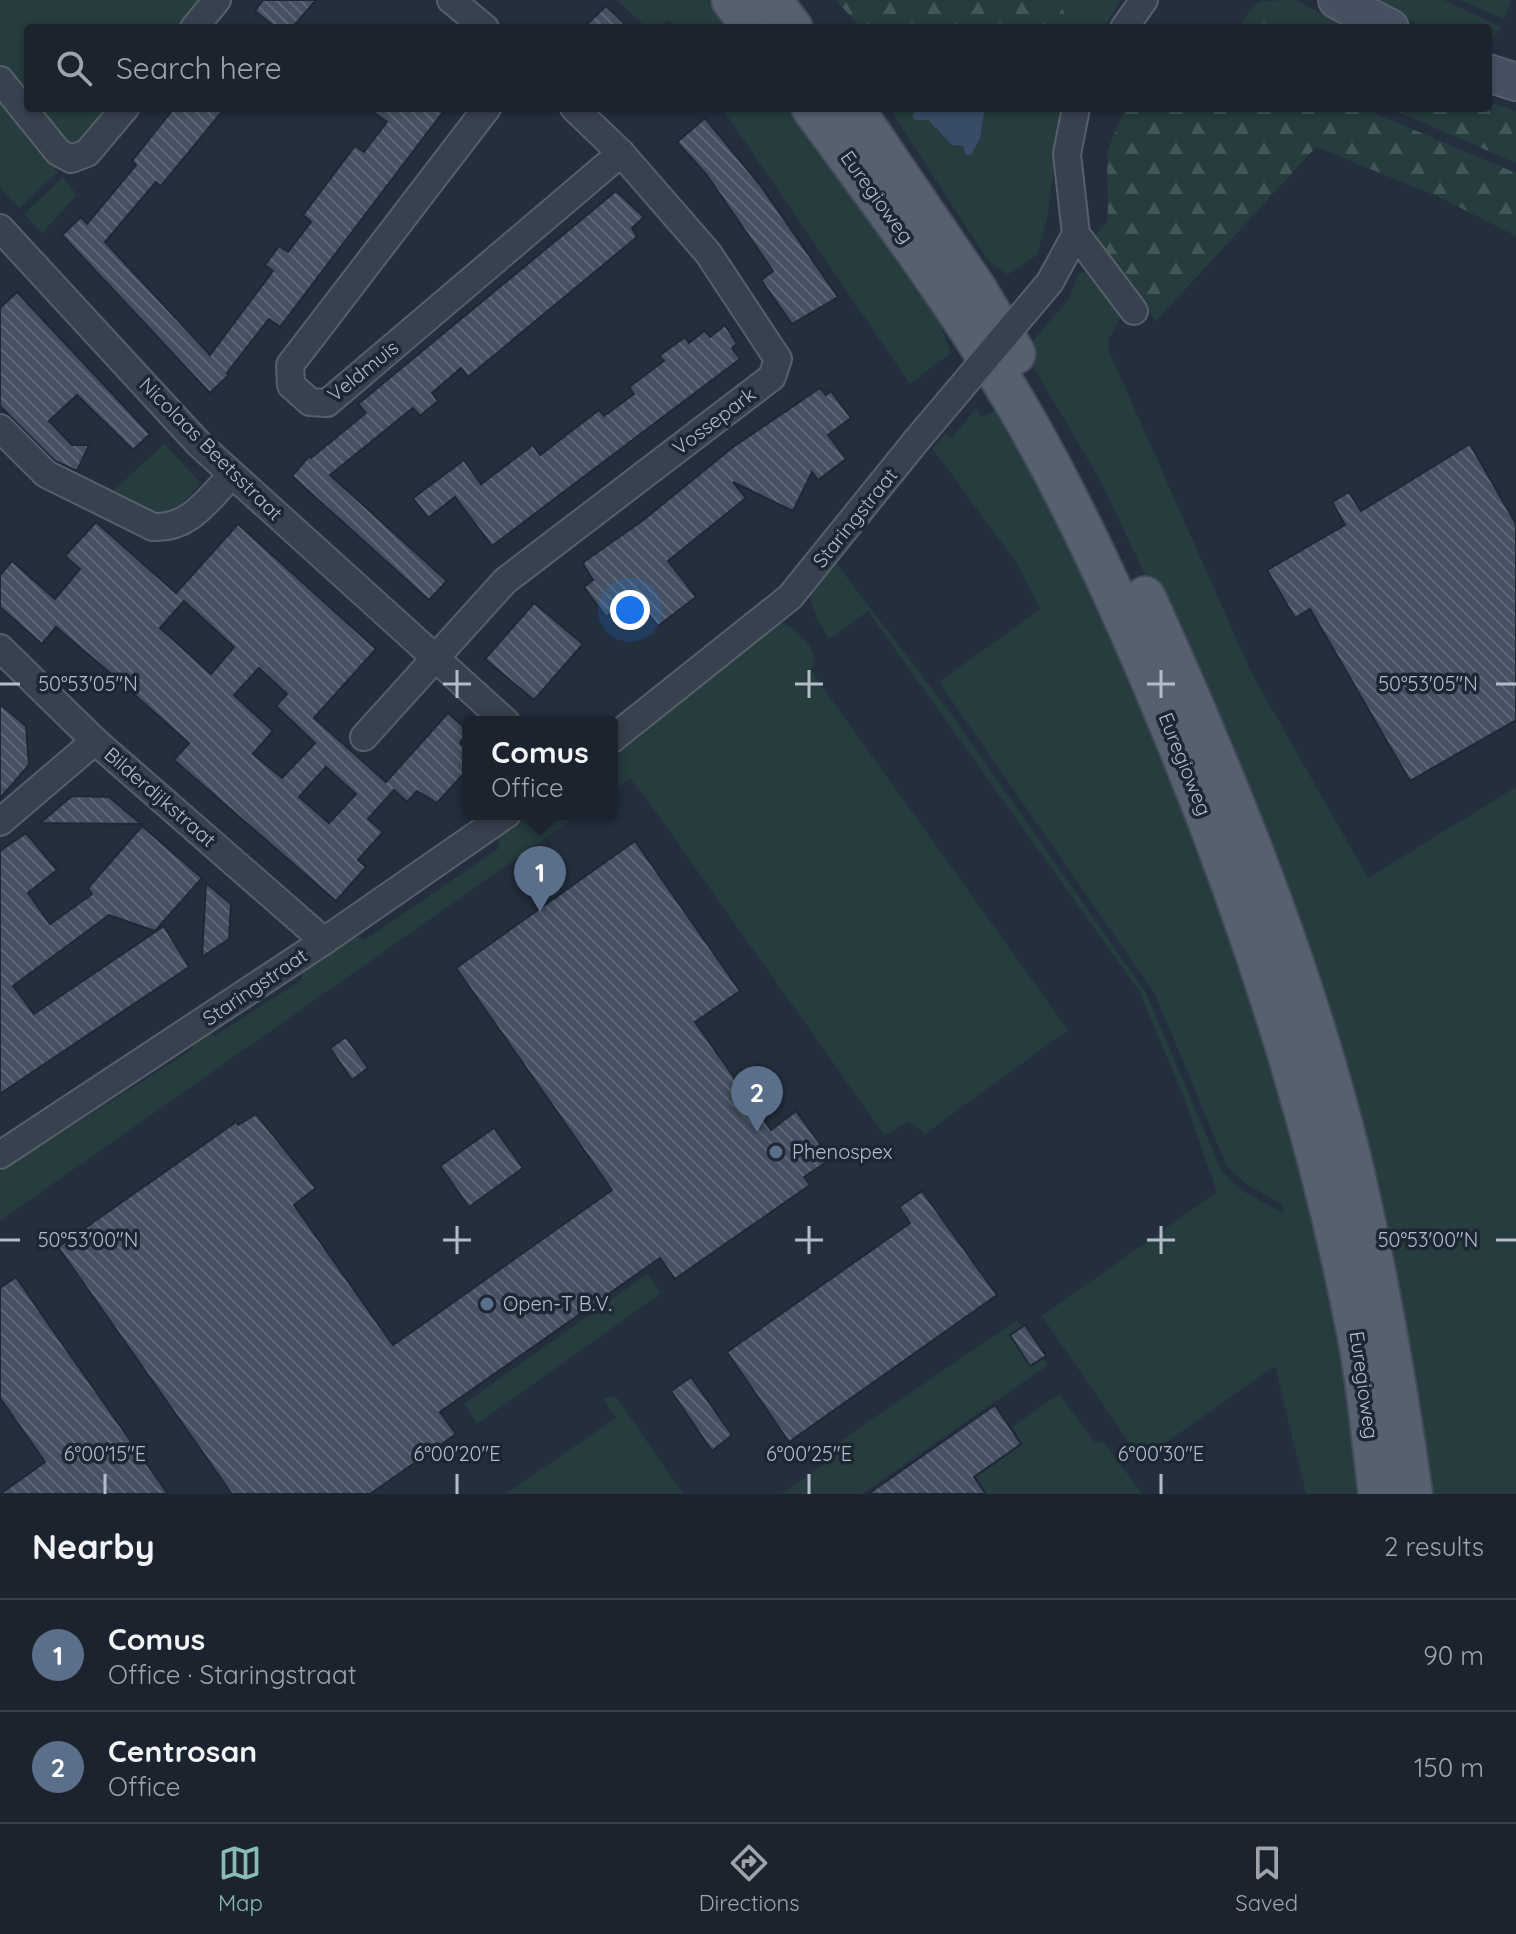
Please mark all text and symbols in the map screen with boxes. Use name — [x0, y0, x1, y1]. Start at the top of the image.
search box — [24, 24, 1492, 112]
icon: search — [52, 46, 96, 90]
text: Search here — [116, 49, 282, 87]
street label: Euregioweg — [835, 145, 919, 248]
street label: Veldmuis — [322, 334, 403, 407]
street label: Nicolaas Beetsstraat — [135, 372, 288, 526]
street label: Vossepark — [667, 381, 760, 460]
street label: Staringstraat — [807, 463, 902, 572]
your location — [610, 590, 650, 630]
text: 50°53'05"N — [38, 671, 138, 696]
text: 50°53'05"N — [1378, 671, 1478, 696]
street label: Euregioweg — [1154, 709, 1217, 819]
popup — [462, 716, 618, 820]
text: Comus — [491, 733, 589, 771]
street label: Bilderdijkstraat — [99, 741, 221, 852]
text: Office — [491, 771, 564, 804]
pin: 1 — [514, 846, 566, 912]
street label: Staringstraat — [198, 942, 312, 1031]
pin: 2 — [731, 1066, 783, 1132]
place label: Phenospex — [792, 1139, 893, 1164]
marker: Phenospex — [767, 1143, 785, 1161]
text: 50°53'00"N — [38, 1227, 138, 1252]
text: 50°53'00"N — [1378, 1227, 1478, 1252]
place label: Open-T B.V. — [503, 1291, 612, 1316]
marker: Open-T B.V. — [478, 1295, 496, 1313]
street label: Euregioweg — [1345, 1329, 1384, 1440]
text: 6°00'15"E — [64, 1441, 146, 1466]
text: 6°00'20"E — [413, 1441, 501, 1466]
text: 6°00'25"E — [766, 1441, 852, 1466]
text: 6°00'30"E — [1118, 1441, 1204, 1466]
text: Nearby — [32, 1525, 155, 1568]
text: 2 results — [1384, 1530, 1484, 1563]
text: Comus — [108, 1620, 205, 1658]
text: 1 — [53, 1639, 63, 1672]
text: 90 m — [1423, 1639, 1484, 1672]
text: Office · Staringstraat — [108, 1658, 357, 1691]
text: Centrosan — [108, 1732, 257, 1770]
text: 2 — [51, 1751, 65, 1784]
text: 150 m — [1414, 1751, 1484, 1784]
text: Office — [108, 1770, 180, 1803]
tab: Map — [218, 1841, 263, 1917]
tab: Directions — [699, 1841, 799, 1917]
tab: Saved — [1235, 1841, 1298, 1917]

